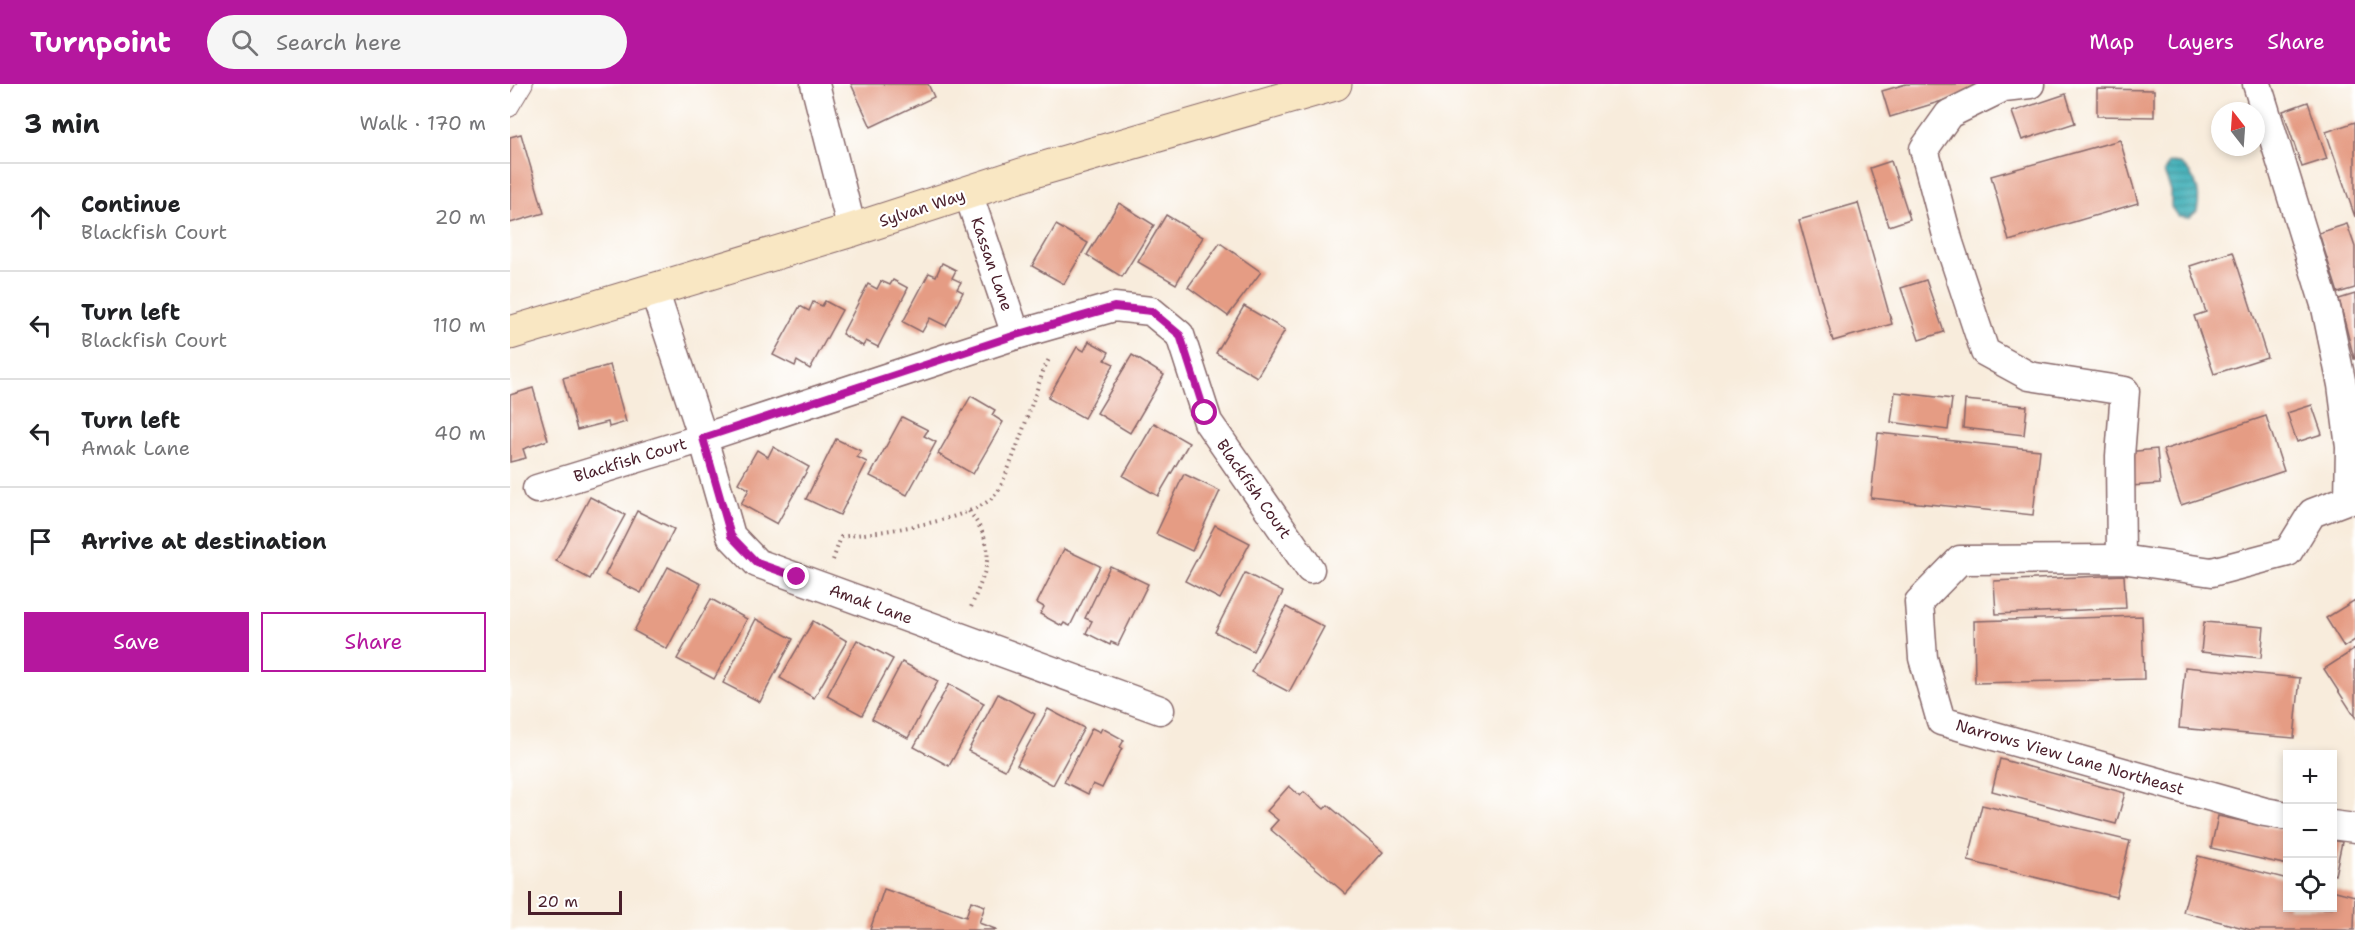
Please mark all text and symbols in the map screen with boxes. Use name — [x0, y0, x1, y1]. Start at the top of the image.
search box — [207, 15, 627, 69]
text: Turnpoint — [30, 23, 171, 61]
icon: search — [228, 26, 261, 59]
text: Search here — [276, 28, 402, 57]
text: Map — [2089, 28, 2134, 56]
text: Layers — [2167, 28, 2234, 56]
text: Share — [2267, 28, 2325, 56]
north arrow — [2211, 102, 2265, 156]
text: 3 min — [24, 106, 100, 141]
text: Walk · 170 m — [360, 110, 486, 136]
street label: Sylvan Way — [876, 184, 968, 232]
text: Continue — [81, 190, 181, 219]
icon: ahead — [24, 201, 57, 234]
text: 20 m — [435, 204, 486, 230]
street label: Kassan Lane — [966, 214, 1018, 314]
text: Blackfish Court — [81, 219, 227, 245]
text: Turn left — [81, 298, 180, 327]
icon: left — [24, 309, 57, 342]
text: 110 m — [432, 312, 486, 338]
text: Blackfish Court — [81, 327, 227, 353]
route start — [1191, 399, 1217, 425]
text: Turn left — [81, 406, 180, 435]
icon: left — [24, 417, 57, 450]
text: 40 m — [434, 420, 486, 446]
street label: Blackfish Court — [571, 433, 689, 487]
text: Amak Lane — [81, 435, 190, 461]
street label: Blackfish Court — [1212, 435, 1296, 543]
icon: arrive — [24, 525, 57, 558]
text: Arrive at destination — [81, 527, 327, 556]
route end — [783, 563, 809, 589]
street label: Amak Lane — [826, 579, 916, 629]
button: Save — [24, 612, 249, 672]
button: Share — [261, 612, 486, 672]
street label: Narrows View Lane Northeast — [1953, 714, 2187, 800]
map controls — [2283, 750, 2337, 912]
button: + — [2283, 750, 2337, 804]
button: − — [2283, 804, 2337, 858]
button: locate — [2283, 858, 2337, 912]
scale bar — [528, 888, 622, 916]
text: 20 m — [537, 891, 578, 912]

